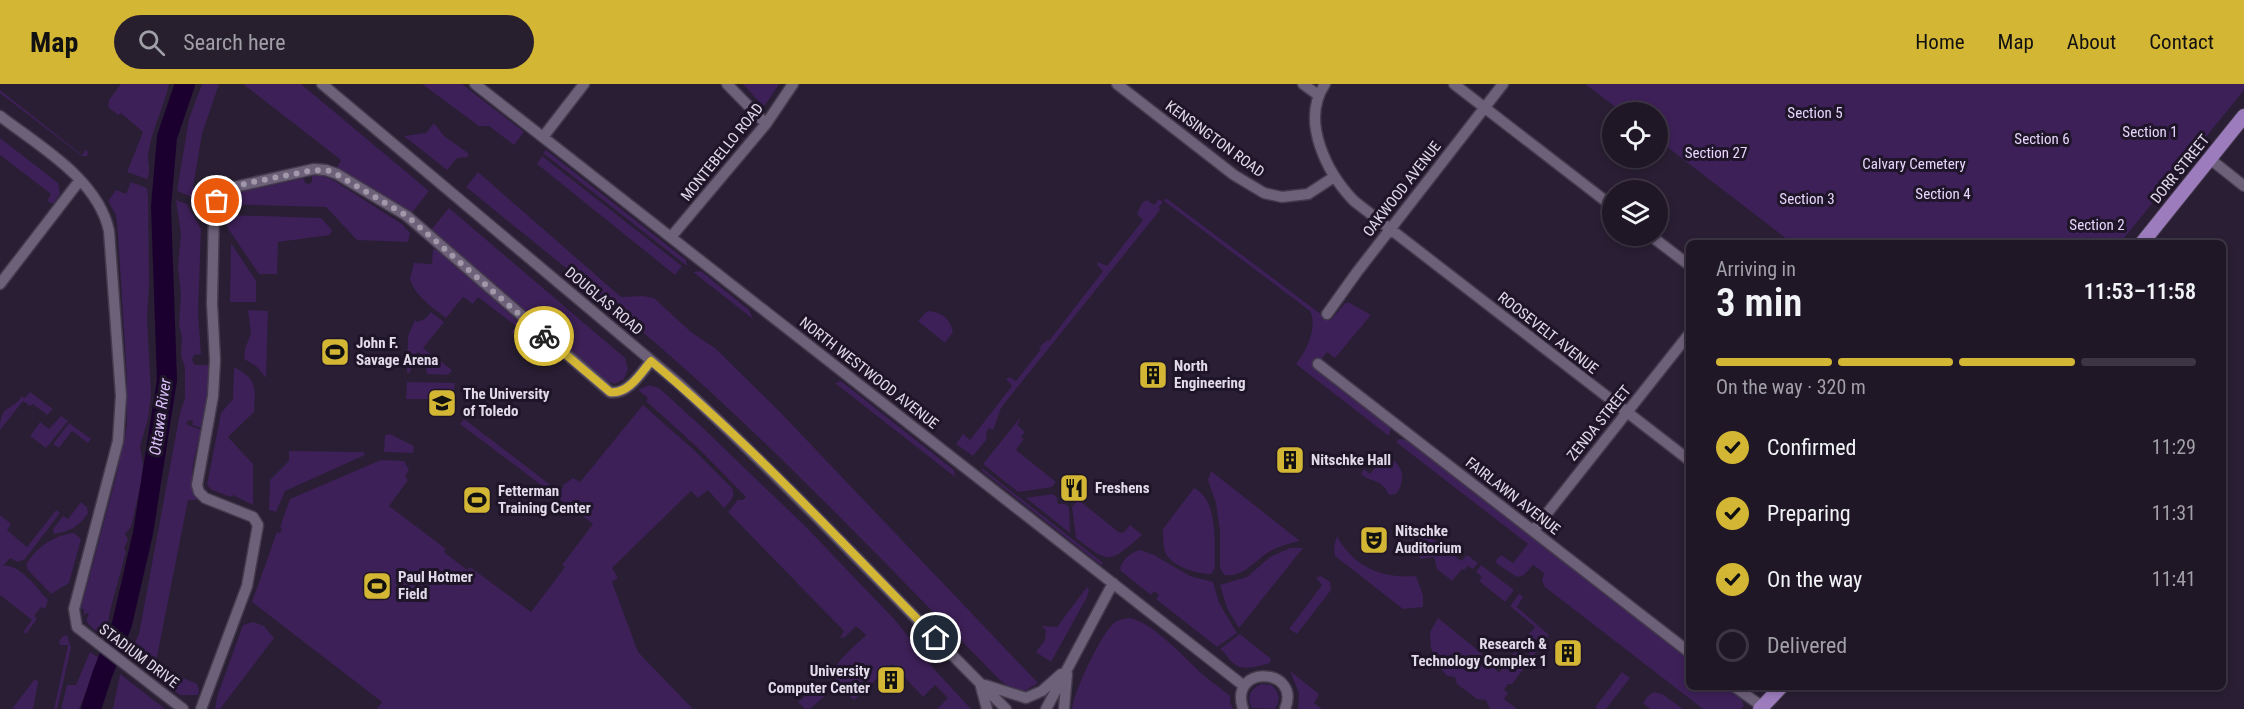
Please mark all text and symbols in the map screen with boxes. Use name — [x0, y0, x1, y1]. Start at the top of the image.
search box — [114, 15, 534, 69]
text: Map — [30, 26, 78, 59]
icon: search — [135, 26, 168, 59]
text: Search here — [183, 30, 286, 55]
text: Home — [1915, 30, 1965, 54]
text: Map — [1998, 30, 2034, 54]
text: About — [2067, 30, 2116, 54]
text: Contact — [2149, 30, 2214, 54]
street label: KENSINGTON ROAD — [1162, 97, 1268, 181]
street label: MONTEBELLO ROAD — [677, 99, 767, 205]
map controls — [1602, 102, 1668, 246]
button: locate — [1602, 102, 1668, 168]
park label: Section 5 — [1787, 104, 1843, 122]
park label: Section 1 — [2122, 123, 2178, 141]
park label: Section 6 — [2014, 130, 2070, 148]
street label: DORR STREET — [2147, 131, 2213, 207]
street label: OAKWOOD AVENUE — [1359, 138, 1445, 240]
park label: Section 27 — [1685, 144, 1747, 162]
park label: Calvary Cemetery — [1862, 155, 1966, 173]
pin — [191, 175, 242, 226]
button: layers — [1602, 180, 1668, 246]
icon: bag — [200, 184, 233, 217]
park label: Section 4 — [1915, 185, 1971, 203]
park label: Section 3 — [1779, 190, 1835, 208]
park label: Section 2 — [2069, 216, 2125, 234]
text: Arriving in — [1716, 257, 1796, 281]
street label: DOUGLAS ROAD — [561, 263, 647, 339]
text: 11:53–11:58 — [2084, 279, 2196, 304]
text: 3 min — [1716, 280, 1802, 326]
street label: ROOSEVELT AVENUE — [1494, 288, 1602, 378]
courier — [514, 306, 574, 366]
street label: NORTH WESTWOOD AVENUE — [796, 313, 942, 433]
icon: bike — [528, 320, 561, 353]
place label: John F. Savage Arena — [356, 334, 438, 369]
sports icon: John F. Savage Arena — [319, 336, 351, 368]
place label: North Engineering — [1174, 357, 1246, 392]
building icon: North Engineering — [1137, 359, 1169, 391]
text: On the way · 320 m — [1716, 375, 1866, 399]
water label: Ottawa River — [145, 376, 175, 457]
street label: ZENDA STREET — [1563, 382, 1635, 464]
place label: The University of Toledo — [463, 385, 550, 420]
school or university icon: The University of Toledo — [426, 387, 458, 419]
icon: check — [1716, 431, 1749, 464]
text: Confirmed — [1767, 435, 1856, 460]
text: 11:29 — [2152, 435, 2196, 459]
building icon: Nitschke Hall — [1274, 444, 1306, 476]
place label: Nitschke Hall — [1311, 451, 1391, 469]
street label: FAIRLAWN AVENUE — [1462, 454, 1564, 538]
restaurant icon: Freshens — [1058, 472, 1090, 504]
place label: Freshens — [1095, 479, 1150, 497]
place label: Fetterman Training Center — [498, 482, 591, 517]
sports icon: Fetterman Training Center — [461, 484, 493, 516]
icon: check — [1716, 497, 1749, 530]
text: Preparing — [1767, 501, 1851, 526]
text: 11:31 — [2152, 501, 2196, 525]
place label: Nitschke Auditorium — [1395, 522, 1462, 557]
theatre icon: Nitschke Auditorium — [1358, 524, 1390, 556]
icon: check — [1716, 563, 1749, 596]
text: On the way — [1767, 567, 1862, 592]
text: 11:41 — [2152, 567, 2196, 591]
place label: Paul Hotmer Field — [398, 568, 473, 603]
sports icon: Paul Hotmer Field — [361, 570, 393, 602]
pin — [910, 612, 961, 663]
street label: STADIUM DRIVE — [96, 620, 182, 692]
icon: home — [919, 621, 952, 654]
text: Delivered — [1767, 633, 1847, 658]
place label: Research & Technology Complex 1 — [1411, 635, 1547, 670]
building icon: Research & Technology Complex 1 — [1552, 637, 1584, 669]
place label: University Computer Center — [768, 662, 870, 697]
building icon: University Computer Center — [875, 664, 907, 696]

